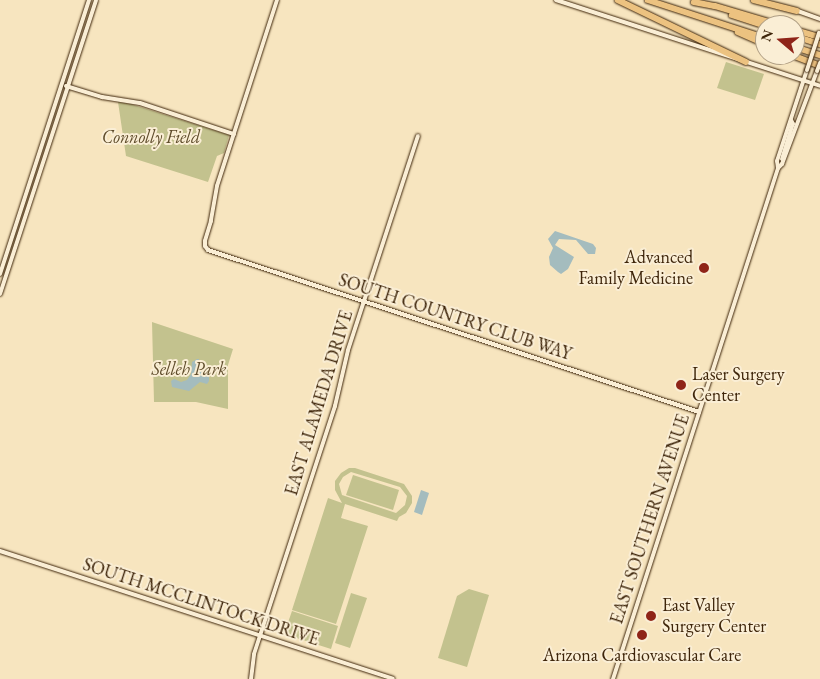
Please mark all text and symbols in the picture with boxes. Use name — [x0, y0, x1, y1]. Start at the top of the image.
north arrow — [755, 15, 805, 65]
text: N — [756, 28, 777, 44]
park label: Connolly Field — [102, 126, 200, 148]
place label: Advanced Family Medicine — [578, 247, 693, 290]
marker: Advanced Family Medicine — [697, 261, 711, 275]
street label: SOUTH COUNTRY CLUB WAY — [336, 269, 574, 365]
street label: EAST ALAMEDA DRIVE — [281, 308, 357, 498]
park label: Selleh Park — [151, 358, 227, 380]
place label: Laser Surgery Center — [692, 364, 785, 406]
marker: Laser Surgery Center — [674, 378, 688, 392]
street label: EAST SOUTHERN AVENUE — [606, 411, 694, 627]
street label: SOUTH MCCLINTOCK DRIVE — [80, 554, 322, 650]
place label: East Valley Surgery Center — [662, 595, 766, 638]
marker: East Valley Surgery Center — [644, 609, 658, 623]
marker: Arizona Cardiovascular Care — [635, 628, 649, 642]
place label: Arizona Cardiovascular Care — [543, 644, 741, 666]

